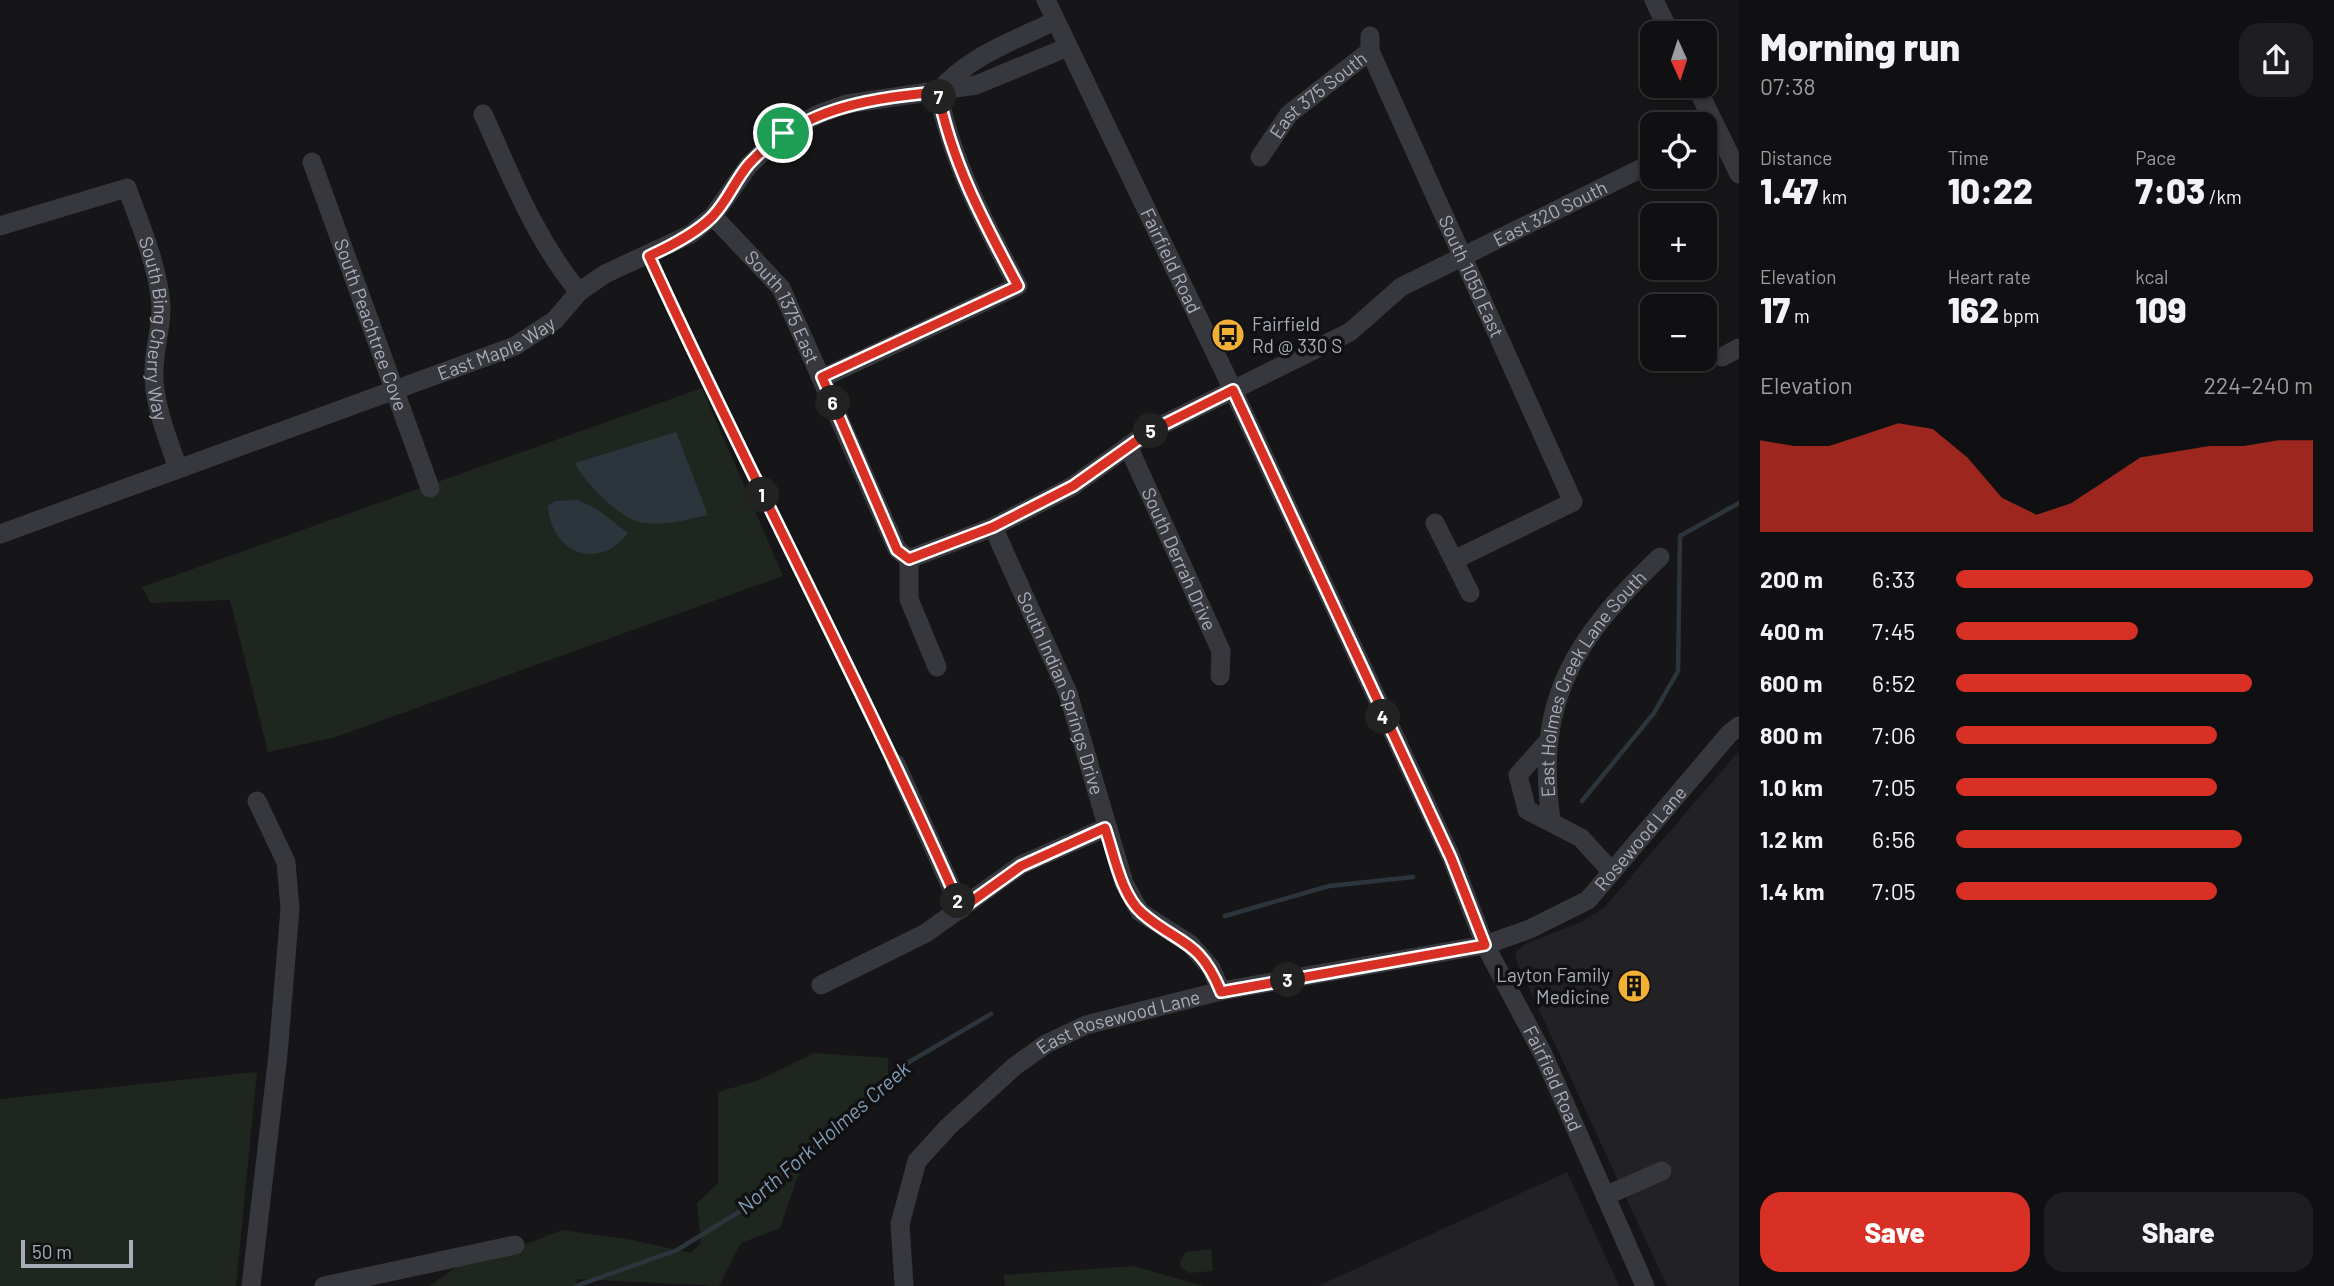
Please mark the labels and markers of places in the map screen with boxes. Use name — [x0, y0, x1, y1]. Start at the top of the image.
pin: 7 — [922, 80, 956, 114]
pin — [753, 103, 813, 163]
place label: Fairfield Rd @ 330 S — [1252, 312, 1342, 357]
bus stop icon: Fairfield Rd @ 330 S — [1209, 316, 1247, 354]
pin: 6 — [816, 386, 850, 420]
pin: 5 — [1134, 414, 1168, 448]
pin: 1 — [744, 477, 780, 512]
pin: 4 — [1366, 700, 1400, 734]
pin: 2 — [940, 884, 976, 918]
pin: 3 — [1270, 962, 1306, 998]
place label: Layton Family Medicine — [1496, 963, 1610, 1008]
building icon: Layton Family Medicine — [1615, 967, 1653, 1005]

